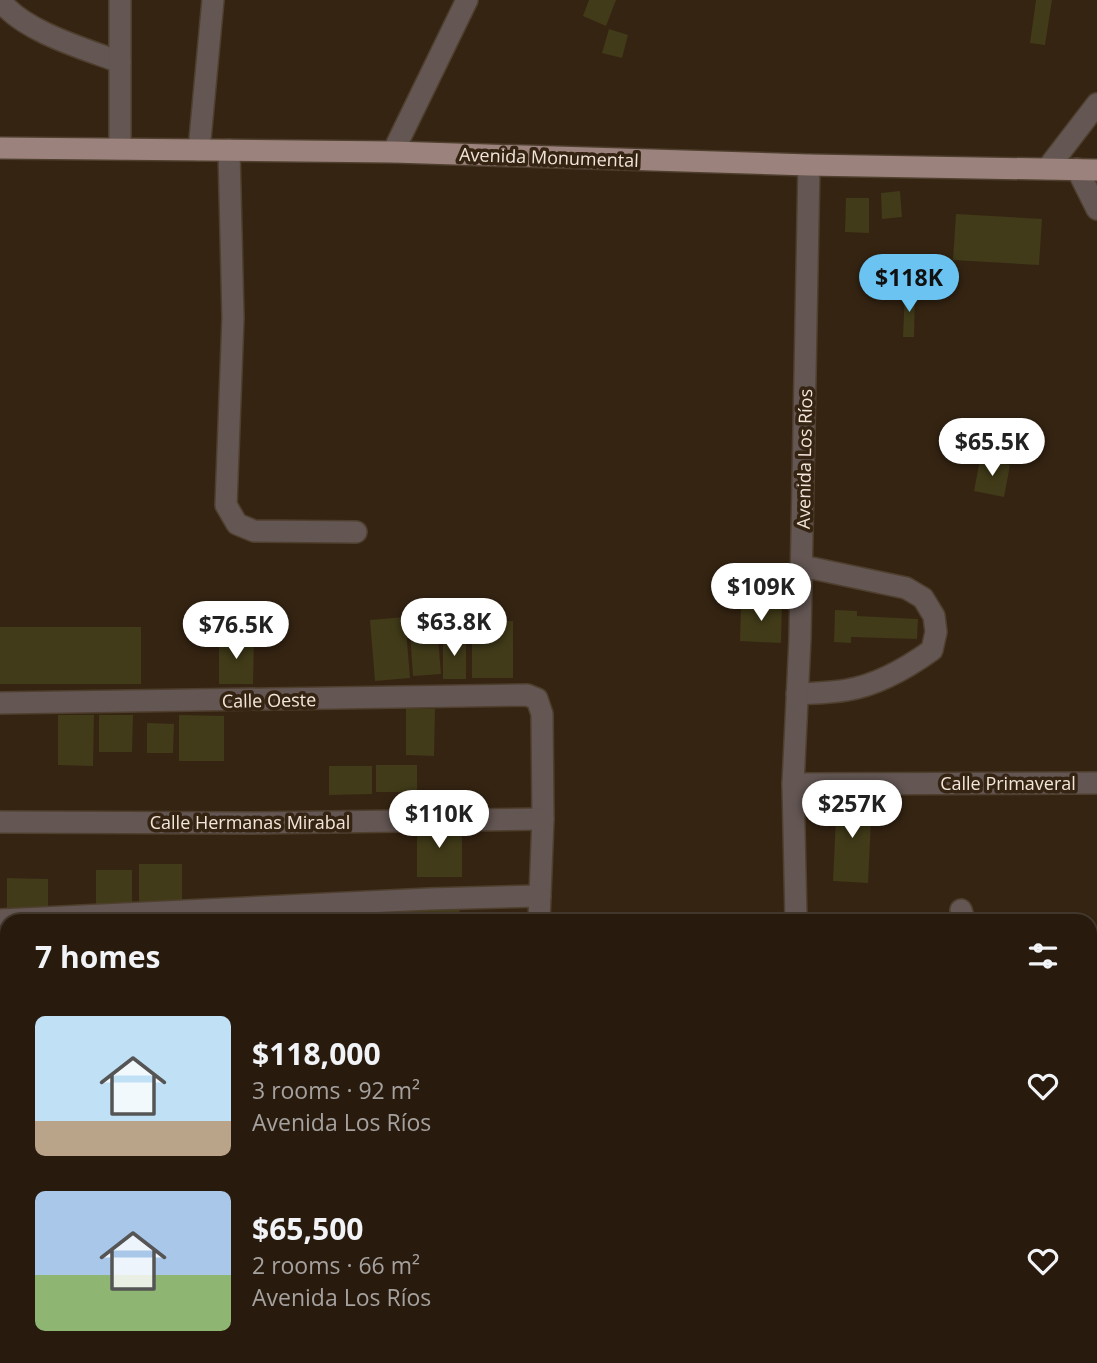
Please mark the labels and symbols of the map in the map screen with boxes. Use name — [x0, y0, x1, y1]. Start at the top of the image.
street label: Avenida Monumental — [459, 142, 639, 172]
pin: $118K — [860, 254, 958, 314]
street label: Avenida Los Ríos — [791, 389, 817, 529]
pin: $65.5K — [935, 419, 1049, 478]
pin: $109K — [712, 564, 810, 623]
pin: $63.8K — [397, 598, 511, 658]
pin: $76.5K — [179, 602, 293, 661]
street label: Calle Oeste — [222, 687, 316, 713]
street label: Calle Primaveral — [940, 771, 1076, 795]
pin: $257K — [803, 780, 901, 840]
pin: $110K — [390, 790, 488, 850]
street label: Calle Hermanas Mirabal — [150, 810, 350, 834]

